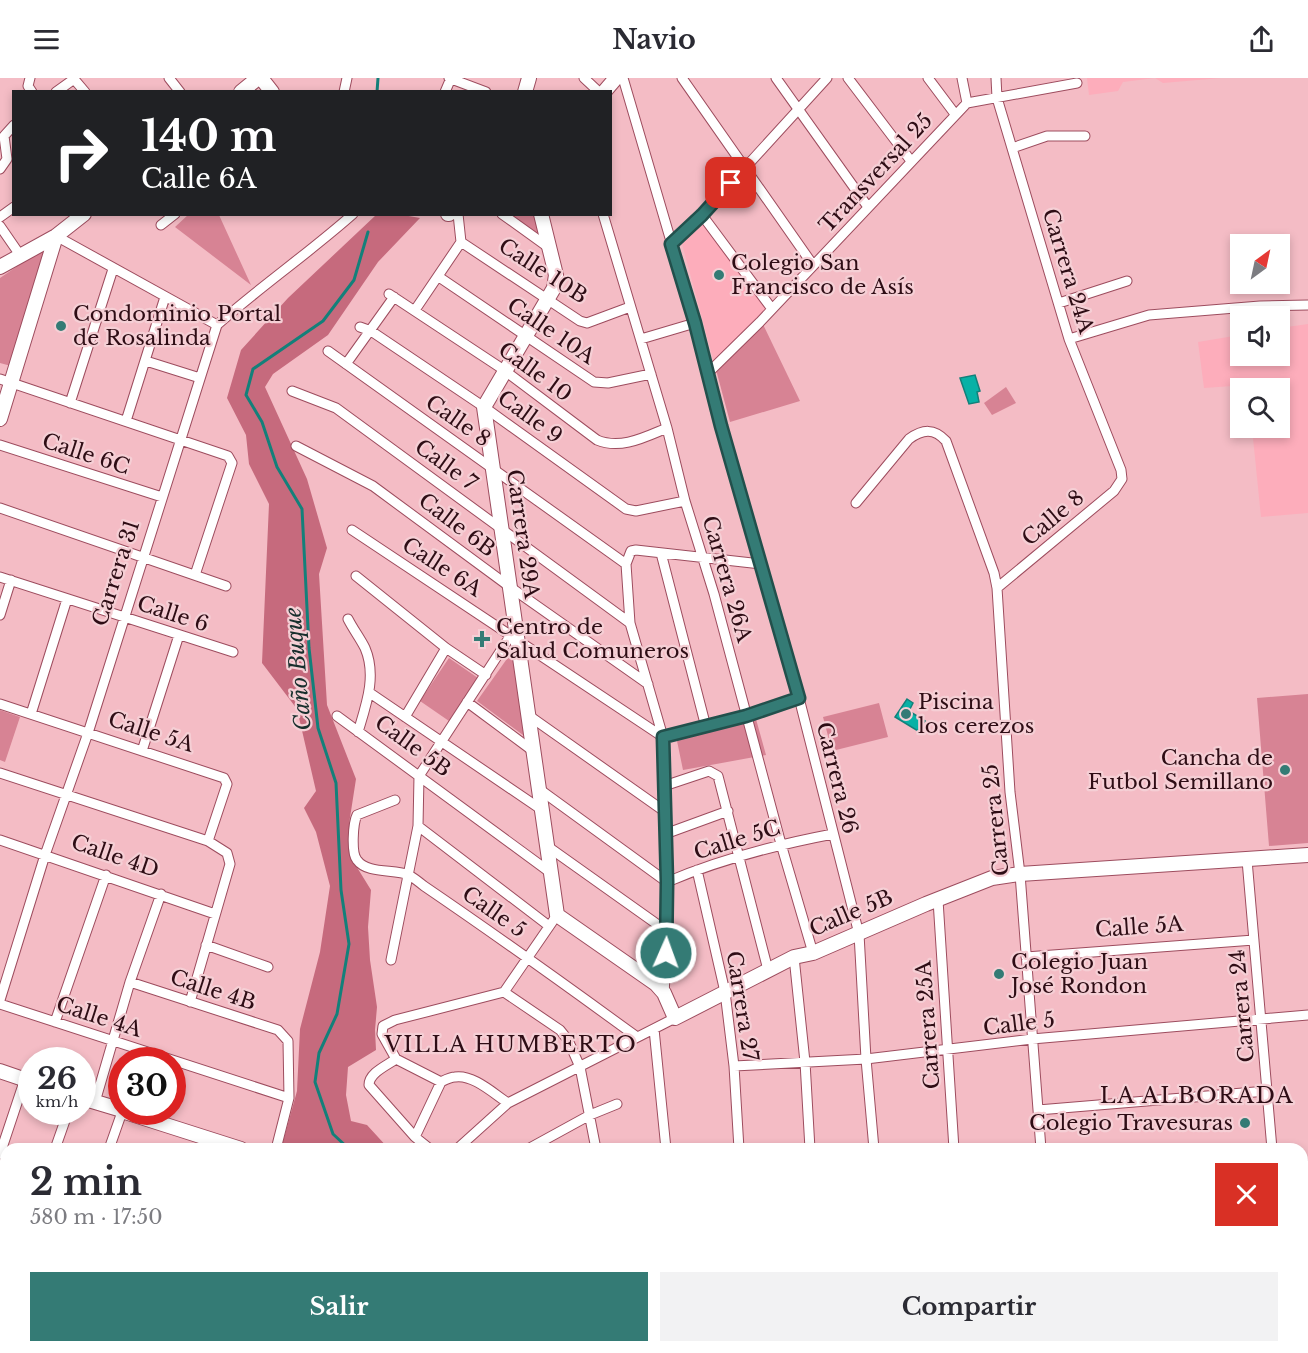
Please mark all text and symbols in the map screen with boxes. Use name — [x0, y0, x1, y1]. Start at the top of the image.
icon: menu — [30, 23, 63, 56]
text: Navio — [612, 23, 696, 56]
icon: share — [1245, 23, 1278, 56]
street label: Transversal 25 — [814, 108, 938, 238]
text: 140 m — [141, 110, 277, 162]
icon: right — [42, 114, 120, 192]
pin — [705, 157, 756, 208]
text: Calle 6A — [141, 162, 257, 195]
icon: arrive — [714, 166, 747, 199]
street label: Carrera 24A — [1037, 205, 1100, 337]
street label: Calle 10B — [494, 233, 592, 309]
north arrow — [1230, 234, 1290, 294]
map controls — [1230, 234, 1290, 438]
place label: Colegio San Francisco de Asís — [731, 250, 914, 300]
marker: Colegio San Francisco de Asís — [712, 268, 726, 282]
street label: Calle 10A — [502, 292, 601, 370]
place label: Condominio Portal de Rosalinda — [73, 301, 281, 351]
button: sound — [1230, 306, 1290, 366]
marker: Condominio Portal de Rosalinda — [54, 319, 68, 333]
street label: Calle 10 — [493, 337, 577, 407]
button: search — [1230, 378, 1290, 438]
street label: Calle 9 — [493, 385, 567, 449]
street label: Calle 8 — [421, 389, 495, 453]
street label: Calle 6C — [39, 428, 133, 480]
street label: Calle 7 — [410, 434, 483, 497]
street label: Carrera 29A — [501, 468, 545, 601]
street label: Calle 8 — [1017, 485, 1089, 551]
street label: Calle 6B — [413, 488, 501, 562]
street label: Carrera 26A — [697, 513, 758, 646]
street label: Carrera 31 — [87, 517, 145, 629]
street label: Calle 6A — [397, 532, 487, 603]
street label: Calle 6 — [134, 590, 212, 638]
water label: Caño Buque — [279, 606, 317, 732]
place label: Centro de Salud Comuneros — [496, 614, 689, 664]
marker: Centro de Salud Comuneros — [473, 630, 491, 648]
place label: Piscina los cerezos — [918, 689, 1034, 739]
street label: Calle 5A — [105, 706, 198, 758]
marker: Piscina los cerezos — [899, 707, 913, 721]
street label: Calle 5B — [370, 710, 456, 782]
street label: Carrera 26 — [811, 719, 863, 837]
place label: Cancha de Futbol Semillano — [1088, 745, 1273, 795]
street label: Carrera 25 — [977, 763, 1015, 877]
marker: Cancha de Futbol Semillano — [1278, 763, 1292, 777]
street label: Calle 5C — [691, 815, 783, 865]
street label: Calle 4D — [68, 829, 162, 883]
street label: Calle 5 — [457, 881, 531, 943]
street label: Calle 5B — [805, 884, 897, 942]
street label: Calle 5A — [1094, 911, 1185, 943]
position arrow — [634, 921, 698, 985]
street label: Carrera 27 — [720, 949, 764, 1063]
place label: Colegio Juan José Rondon — [1008, 949, 1148, 999]
street label: Carrera 24 — [1224, 949, 1260, 1063]
street label: Carrera 25A — [910, 959, 945, 1090]
street label: Calle 4B — [167, 964, 259, 1016]
marker: Colegio Juan José Rondon — [992, 967, 1006, 981]
street label: Calle 4A — [53, 991, 146, 1043]
street label: Calle 5 — [982, 1007, 1056, 1041]
district label: VILLA HUMBERTO — [384, 1031, 637, 1058]
speed limit sign: 30 — [108, 1047, 186, 1125]
text: 26 — [37, 1060, 77, 1097]
district label: LA ALBORADA — [1100, 1082, 1294, 1109]
text: km/h — [36, 1092, 78, 1111]
place label: Colegio Travesuras — [1029, 1110, 1233, 1136]
marker: Colegio Travesuras — [1238, 1116, 1252, 1130]
text: 2 min — [30, 1160, 142, 1205]
button: close — [1215, 1163, 1278, 1226]
text: 580 m · 17:50 — [30, 1205, 162, 1229]
button: Salir — [30, 1272, 648, 1341]
button: Compartir — [660, 1272, 1278, 1341]

